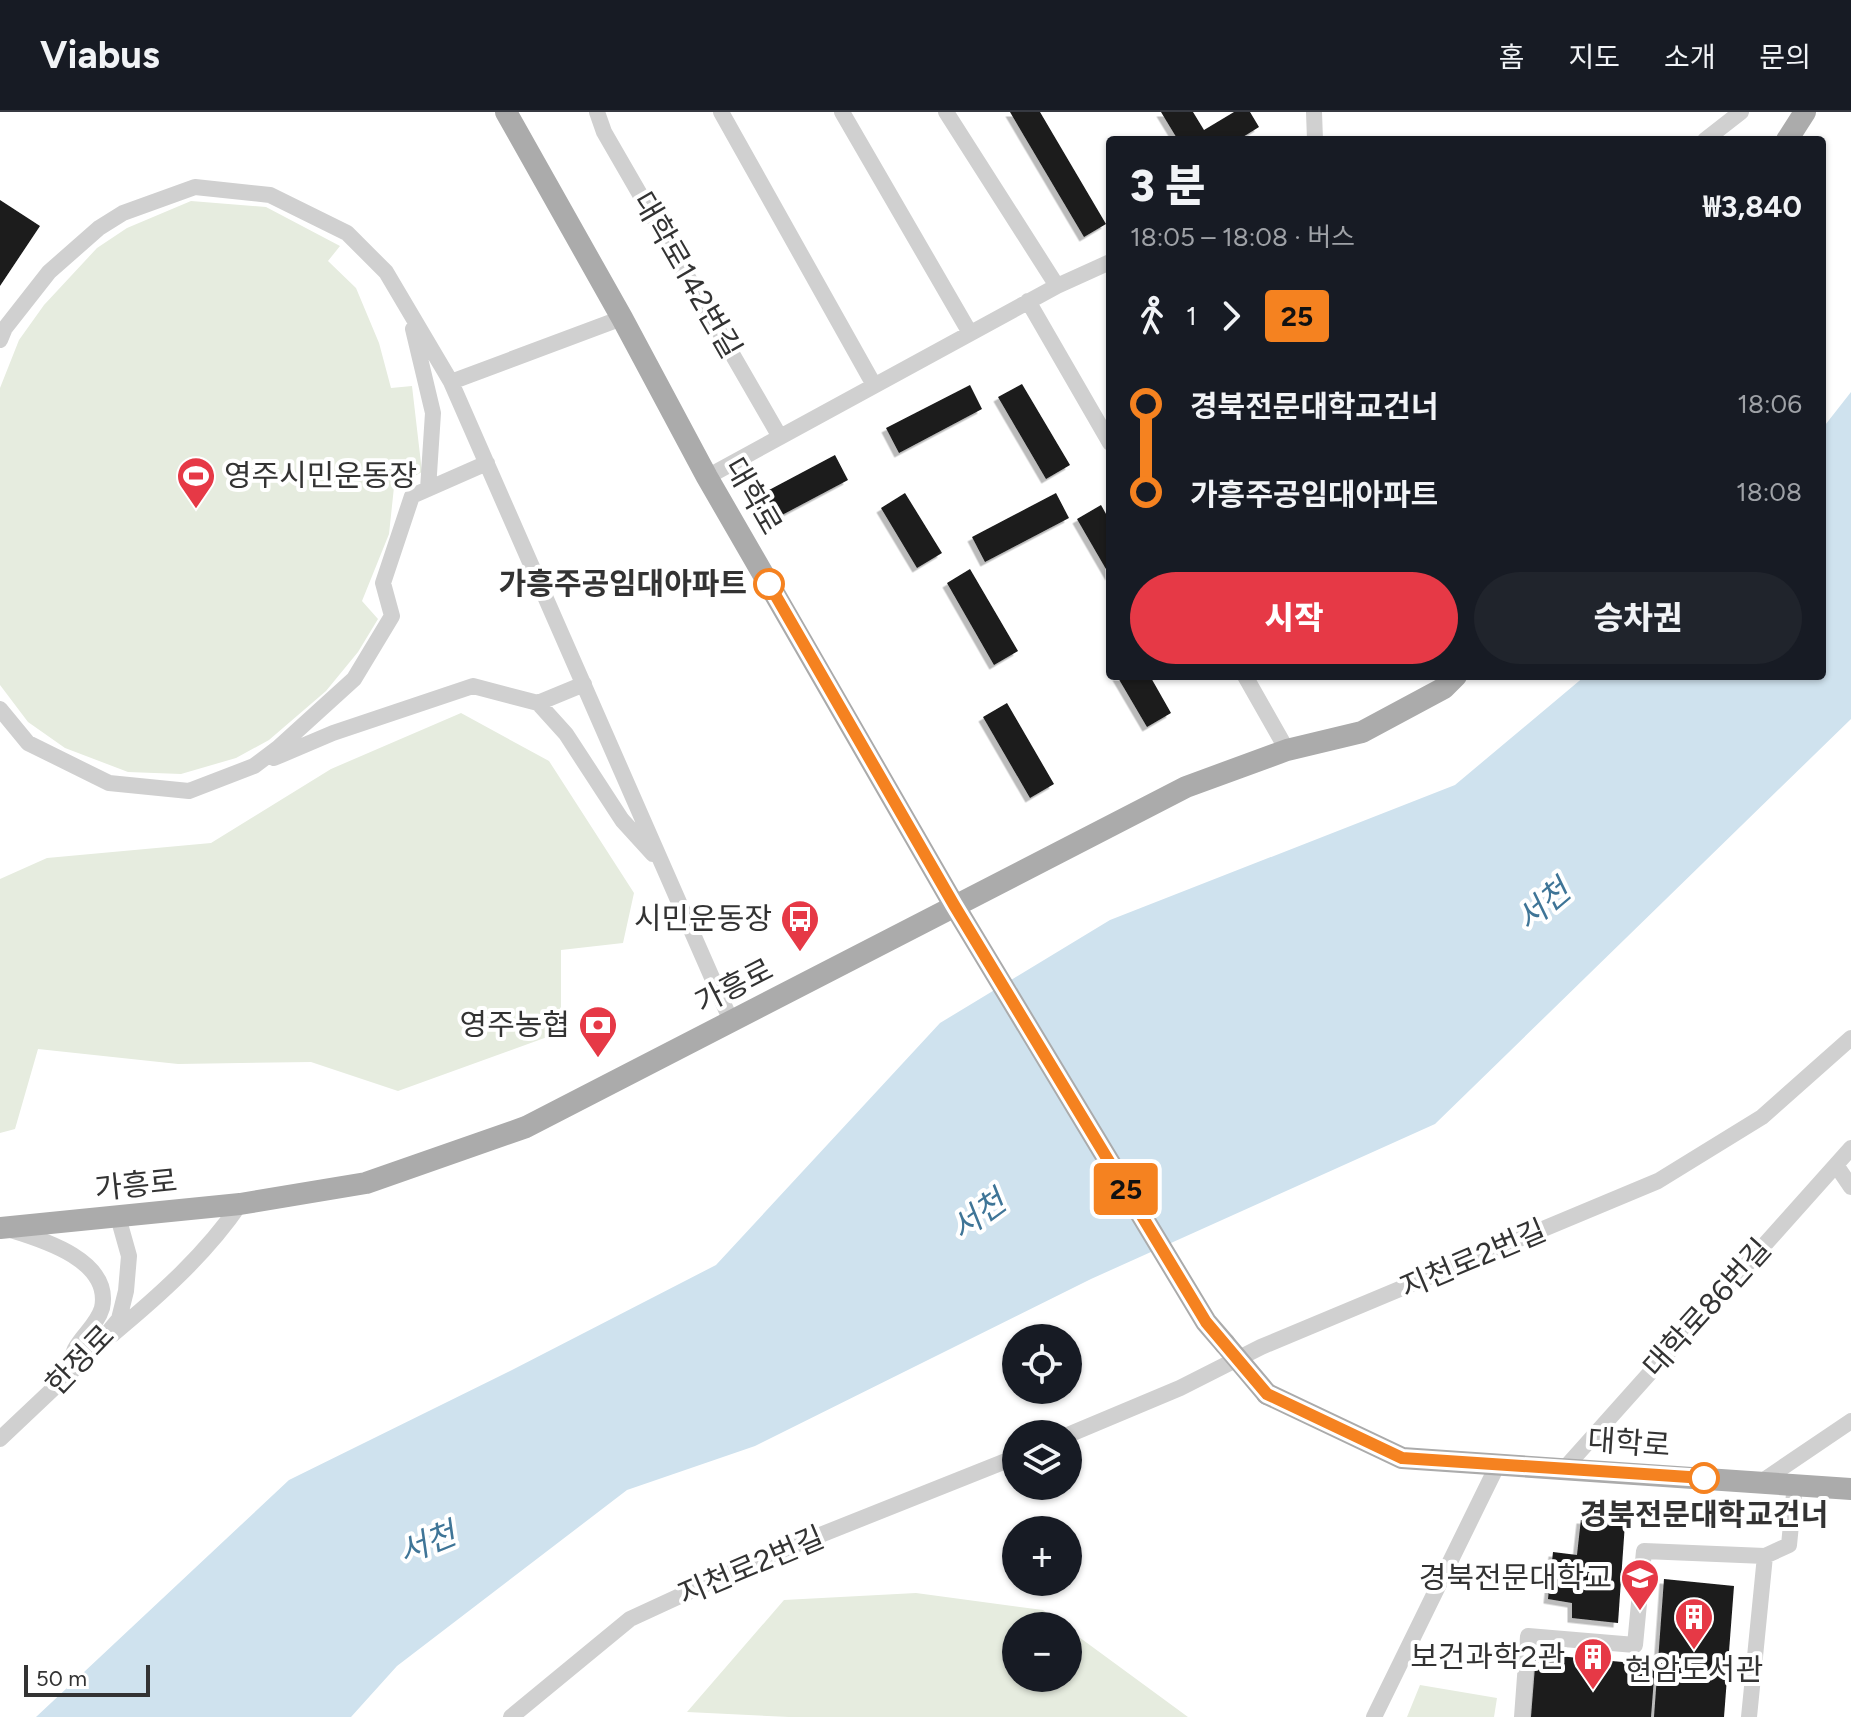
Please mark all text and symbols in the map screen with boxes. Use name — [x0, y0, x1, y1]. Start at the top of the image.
text: Viabus — [40, 32, 160, 78]
text: 홈 — [1499, 40, 1524, 74]
text: 지도 — [1568, 40, 1620, 74]
text: 소개 — [1664, 40, 1715, 74]
text: 문의 — [1759, 40, 1811, 74]
text: 3 분 — [1130, 159, 1205, 212]
street label: 대학로142번길 — [625, 185, 750, 364]
text: ₩3,840 — [1703, 188, 1802, 225]
text: 18:05 – 18:08 · 버스 — [1130, 221, 1355, 253]
icon: walk — [1130, 294, 1174, 338]
icon: forward — [1209, 294, 1253, 338]
text: 25 — [1281, 299, 1313, 333]
text: 1 — [1186, 300, 1197, 332]
text: 경북전문대학교건너 — [1190, 388, 1438, 425]
text: 18:06 — [1737, 388, 1802, 420]
street label: 대학로 — [717, 451, 790, 541]
sports icon: 영주시민운동장 — [175, 455, 217, 510]
place label: 영주시민운동장 — [224, 457, 417, 494]
text: 가흥주공임대아파트 — [1190, 476, 1438, 513]
text: 18:08 — [1736, 476, 1802, 508]
place label: 가흥주공임대아파트 — [499, 565, 747, 602]
marker: 가흥주공임대아파트 — [754, 569, 784, 599]
button: 시작 — [1130, 572, 1458, 664]
button: 승차권 — [1474, 572, 1802, 664]
water label: 서천 — [1508, 869, 1580, 938]
bus stop icon: 시민운동장 — [779, 898, 821, 953]
place label: 시민운동장 — [634, 900, 772, 937]
street label: 가흥로 — [688, 950, 779, 1021]
bank icon: 영주농협 — [577, 1004, 619, 1059]
place label: 영주농협 — [460, 1006, 570, 1043]
street label: 가흥로 — [93, 1162, 179, 1207]
line badge: 25 — [1090, 1163, 1162, 1215]
text: 25 — [1110, 1172, 1142, 1206]
water label: 서천 — [943, 1180, 1016, 1248]
street label: 지천로2번길 — [1394, 1211, 1551, 1306]
street label: 대학로86번길 — [1635, 1231, 1778, 1384]
street label: 한정로 — [38, 1317, 122, 1402]
map controls — [1002, 1324, 1082, 1692]
button: locate — [1002, 1324, 1082, 1404]
button: layers — [1002, 1420, 1082, 1500]
street label: 대학로 — [1586, 1421, 1672, 1464]
marker: 경북전문대학교건너 — [1689, 1463, 1719, 1493]
place label: 경북전문대학교건너 — [1580, 1496, 1828, 1533]
water label: 서천 — [393, 1513, 465, 1572]
button: + — [1002, 1516, 1082, 1596]
street label: 지천로2번길 — [672, 1518, 829, 1613]
school or university icon: 경북전문대학교 — [1619, 1557, 1661, 1612]
place label: 경북전문대학교 — [1419, 1559, 1612, 1596]
building icon: 현암도서관 — [1673, 1596, 1715, 1651]
button: − — [1002, 1612, 1082, 1692]
building icon: 보건과학2관 — [1572, 1636, 1614, 1691]
place label: 보건과학2관 — [1410, 1638, 1565, 1675]
place label: 현암도서관 — [1625, 1651, 1763, 1688]
scale bar — [24, 1661, 150, 1697]
text: 50 m — [36, 1665, 87, 1692]

